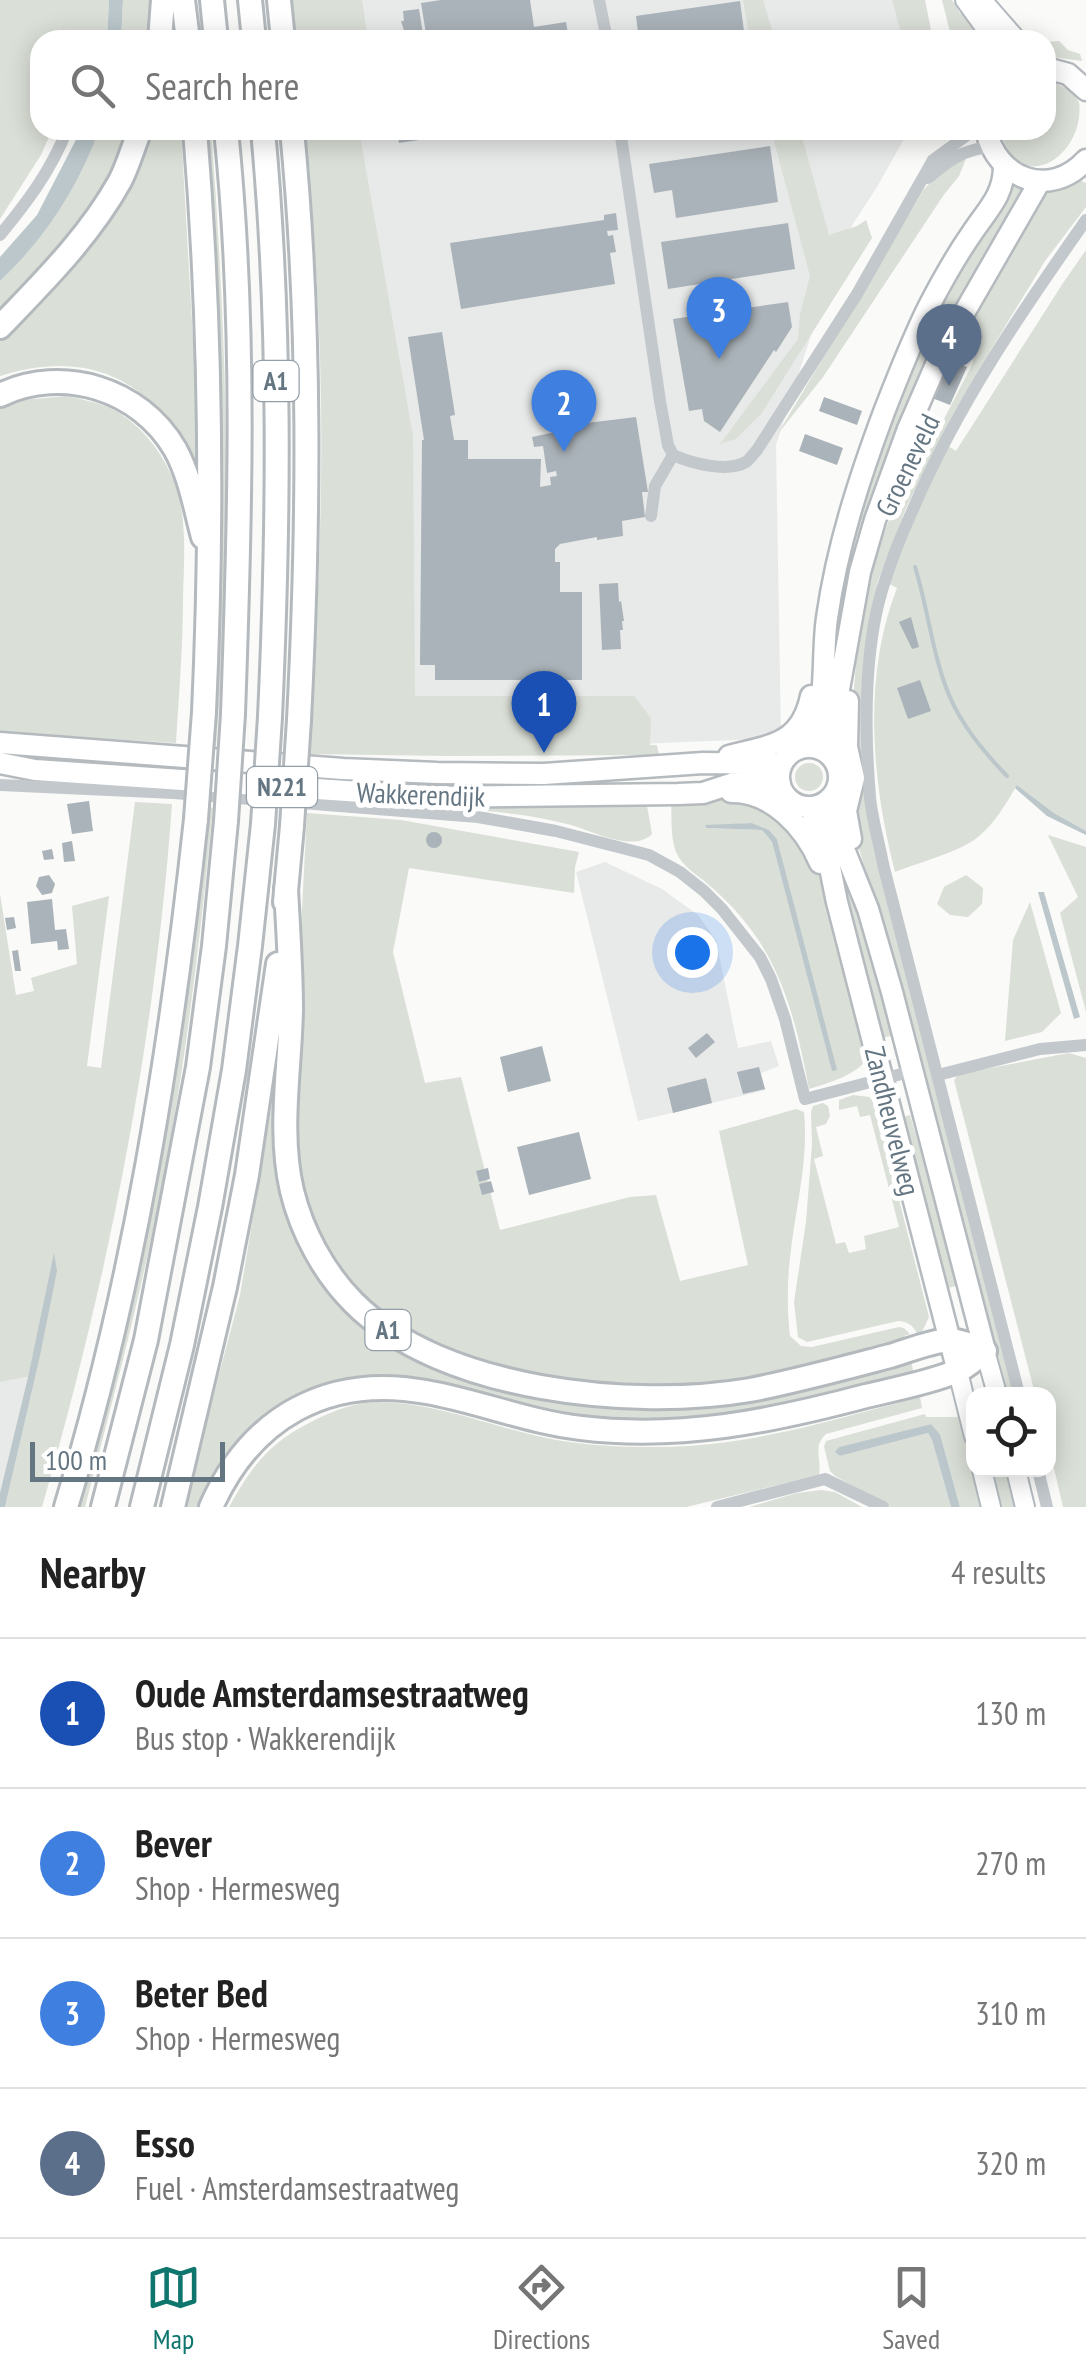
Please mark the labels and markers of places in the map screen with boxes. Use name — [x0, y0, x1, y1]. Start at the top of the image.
pin: 3 — [686, 276, 752, 359]
pin: 4 — [916, 304, 982, 386]
pin: 2 — [532, 370, 596, 452]
pin: 1 — [512, 670, 576, 753]

